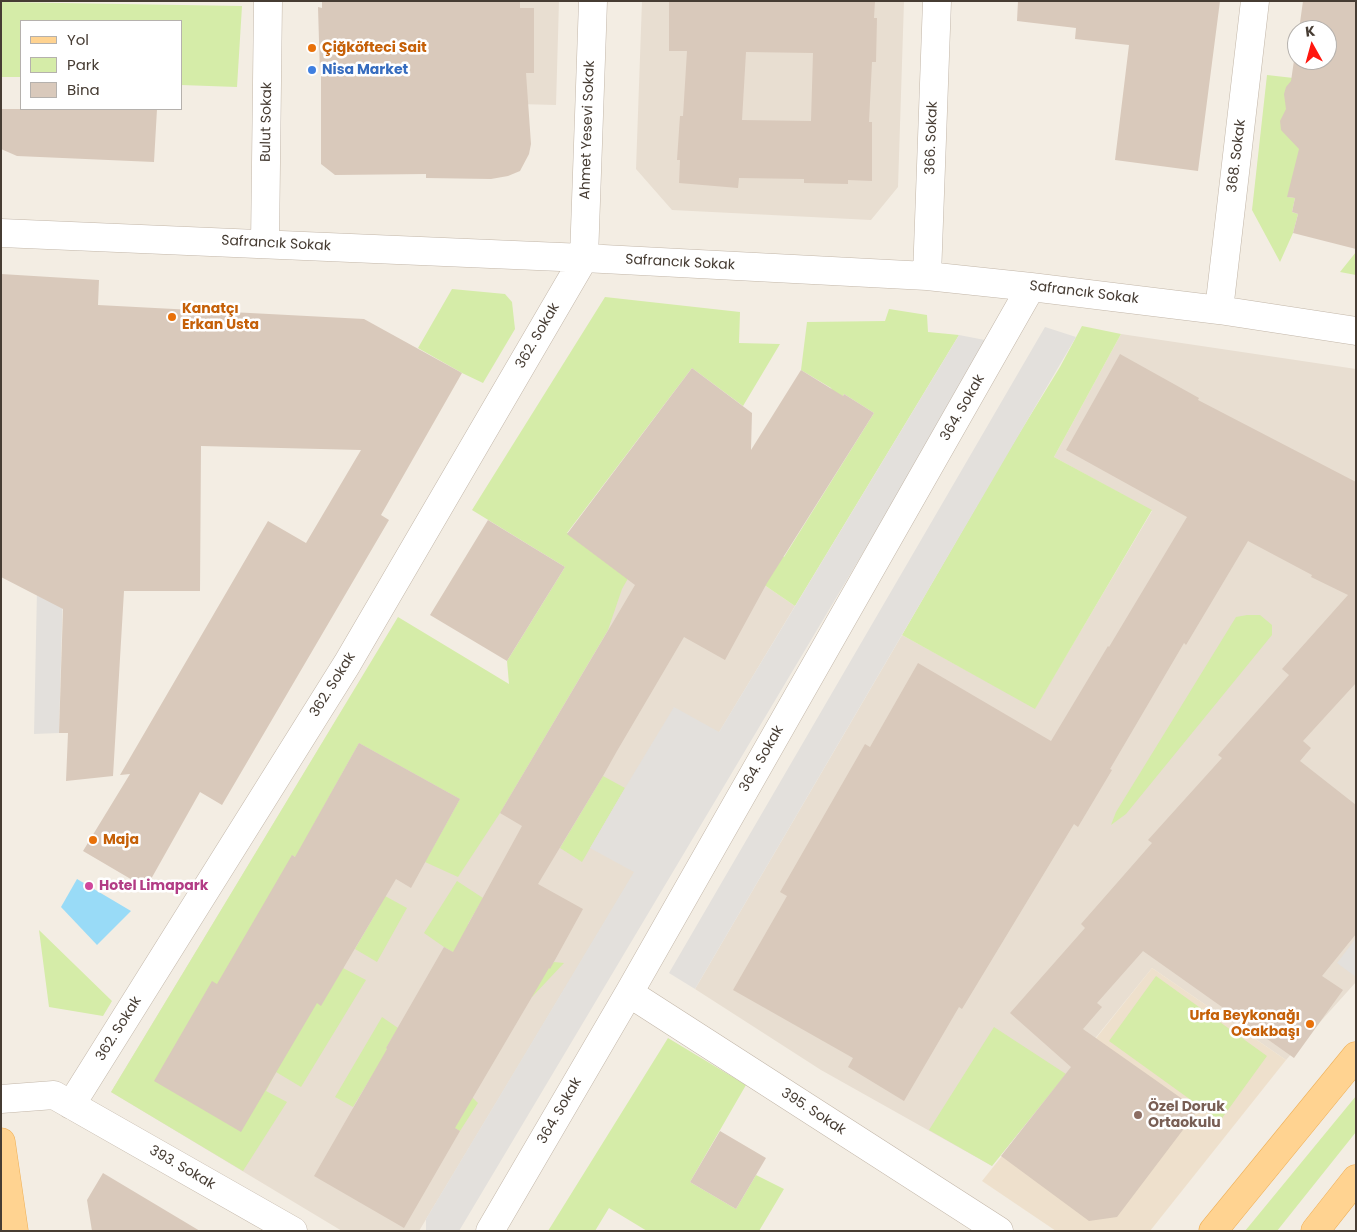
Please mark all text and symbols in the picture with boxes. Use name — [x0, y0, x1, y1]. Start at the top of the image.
legend — [20, 20, 182, 110]
north arrow — [1287, 20, 1337, 70]
text: K — [1304, 21, 1316, 42]
text: Yol — [67, 29, 89, 50]
place label: Çiğköfteci Sait — [322, 40, 427, 56]
marker: Çiğköfteci Sait — [306, 42, 318, 54]
text: Park — [67, 54, 99, 75]
street label: Ahmet Yesevi Sokak — [577, 60, 599, 200]
place label: Nisa Market — [322, 62, 408, 78]
marker: Nisa Market — [306, 64, 318, 76]
text: Bina — [67, 79, 100, 100]
street label: Bulut Sokak — [258, 82, 276, 162]
street label: 366. Sokak — [922, 101, 942, 175]
street label: 368. Sokak — [1224, 118, 1250, 194]
street label: Safrancık Sokak — [221, 233, 331, 255]
street label: Safrancık Sokak — [625, 252, 735, 274]
street label: Safrancık Sokak — [1028, 278, 1140, 308]
street label: 362. Sokak — [512, 300, 564, 372]
place label: Kanatçı Erkan Usta — [182, 301, 259, 334]
marker: Kanatçı Erkan Usta — [166, 311, 178, 323]
street label: 364. Sokak — [937, 372, 989, 444]
street label: 362. Sokak — [307, 650, 359, 720]
street label: 364. Sokak — [736, 723, 788, 795]
place label: Maja — [103, 832, 139, 848]
marker: Maja — [87, 834, 99, 846]
place label: Hotel Limapark — [99, 878, 208, 894]
marker: Hotel Limapark — [83, 880, 95, 892]
street label: 362. Sokak — [93, 994, 145, 1064]
place label: Urfa Beykonağı Ocakbaşı — [1189, 1008, 1300, 1040]
marker: Urfa Beykonağı Ocakbaşı — [1304, 1018, 1316, 1030]
street label: 364. Sokak — [534, 1075, 586, 1147]
street label: 395. Sokak — [778, 1085, 848, 1139]
place label: Özel Doruk Ortaokulu — [1148, 1099, 1225, 1132]
marker: Özel Doruk Ortaokulu — [1132, 1109, 1144, 1121]
street label: 393. Sokak — [146, 1142, 218, 1194]

